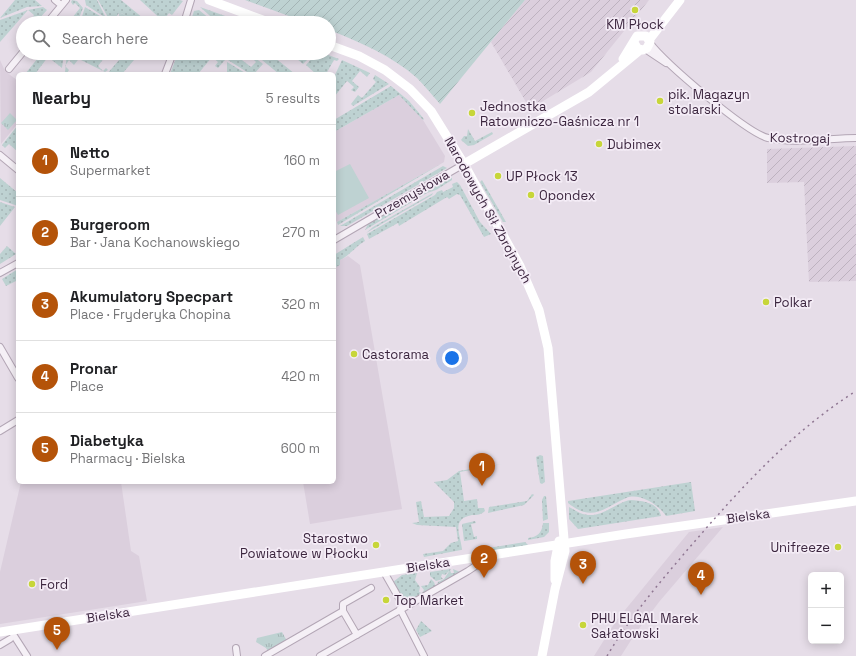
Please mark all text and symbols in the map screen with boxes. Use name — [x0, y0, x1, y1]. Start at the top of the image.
marker: KM Płock — [630, 5, 640, 15]
search box — [16, 16, 336, 60]
place label: KM Płock — [606, 16, 664, 33]
icon: search — [30, 27, 52, 49]
text: Search here — [62, 29, 148, 48]
place label: pik. Magazyn stolarski — [668, 86, 750, 118]
text: Nearby — [32, 87, 91, 109]
text: 5 results — [266, 90, 320, 107]
marker: pik. Magazyn stolarski — [655, 96, 665, 106]
place label: Jednostka Ratowniczo-Gaśnicza nr 1 — [480, 98, 639, 130]
marker: Jednostka Ratowniczo-Gaśnicza nr 1 — [467, 108, 477, 118]
street label: Kostrogaj — [770, 129, 830, 147]
street label: Narodowych Sił Zbrojnych — [441, 134, 535, 286]
place label: Dubimex — [607, 136, 662, 153]
marker: Dubimex — [594, 139, 604, 149]
text: Netto — [70, 143, 110, 162]
text: 1 — [42, 152, 48, 169]
text: 160 m — [284, 152, 320, 169]
text: Supermarket — [70, 162, 151, 179]
street label: Przemysłowa — [372, 166, 453, 222]
place label: UP Płock 13 — [506, 168, 578, 185]
marker: UP Płock 13 — [493, 171, 503, 181]
place label: Opondex — [539, 187, 596, 204]
marker: Opondex — [526, 190, 536, 200]
text: Burgeroom — [70, 215, 150, 234]
text: 2 — [41, 224, 49, 241]
text: 270 m — [282, 224, 320, 241]
text: Bar · Jana Kochanowskiego — [70, 234, 240, 251]
text: Akumulatory Specpart — [70, 287, 233, 306]
place label: Polkar — [774, 294, 812, 311]
text: 3 — [41, 296, 49, 313]
text: 320 m — [281, 296, 320, 313]
marker: Polkar — [761, 297, 771, 307]
text: Place · Fryderyka Chopina — [70, 306, 231, 323]
place label: Castorama — [362, 346, 430, 363]
your location — [442, 348, 462, 368]
marker: Castorama — [349, 349, 359, 359]
text: Pronar — [70, 359, 118, 378]
text: 4 — [41, 368, 49, 385]
text: 420 m — [281, 368, 320, 385]
text: Place — [70, 378, 104, 395]
text: Diabetyka — [70, 431, 144, 450]
text: 5 — [41, 440, 49, 457]
text: 600 m — [281, 440, 320, 457]
text: Pharmacy · Bielska — [70, 450, 185, 467]
pin: 1 — [469, 453, 495, 486]
street label: Bielska — [725, 504, 771, 527]
place label: Starostwo Powiatowe w Płocku — [240, 530, 368, 562]
place label: Unifreeze — [770, 539, 830, 556]
marker: Starostwo Powiatowe w Płocku — [371, 540, 381, 550]
marker: Unifreeze — [833, 542, 843, 552]
pin: 2 — [471, 545, 497, 578]
pin: 3 — [570, 551, 596, 584]
street label: Bielska — [405, 553, 451, 577]
pin: 4 — [688, 562, 714, 595]
map controls — [808, 572, 844, 644]
button: + — [808, 572, 844, 608]
place label: Ford — [40, 576, 68, 593]
marker: Ford — [27, 579, 37, 589]
place label: Top Market — [394, 592, 464, 609]
marker: Top Market — [381, 595, 391, 605]
street label: Bielska — [85, 603, 131, 627]
button: − — [808, 608, 844, 644]
place label: PHU ELGAL Marek Sałatowski — [591, 610, 698, 642]
pin: 5 — [44, 617, 70, 650]
marker: PHU ELGAL Marek Sałatowski — [578, 620, 588, 630]

